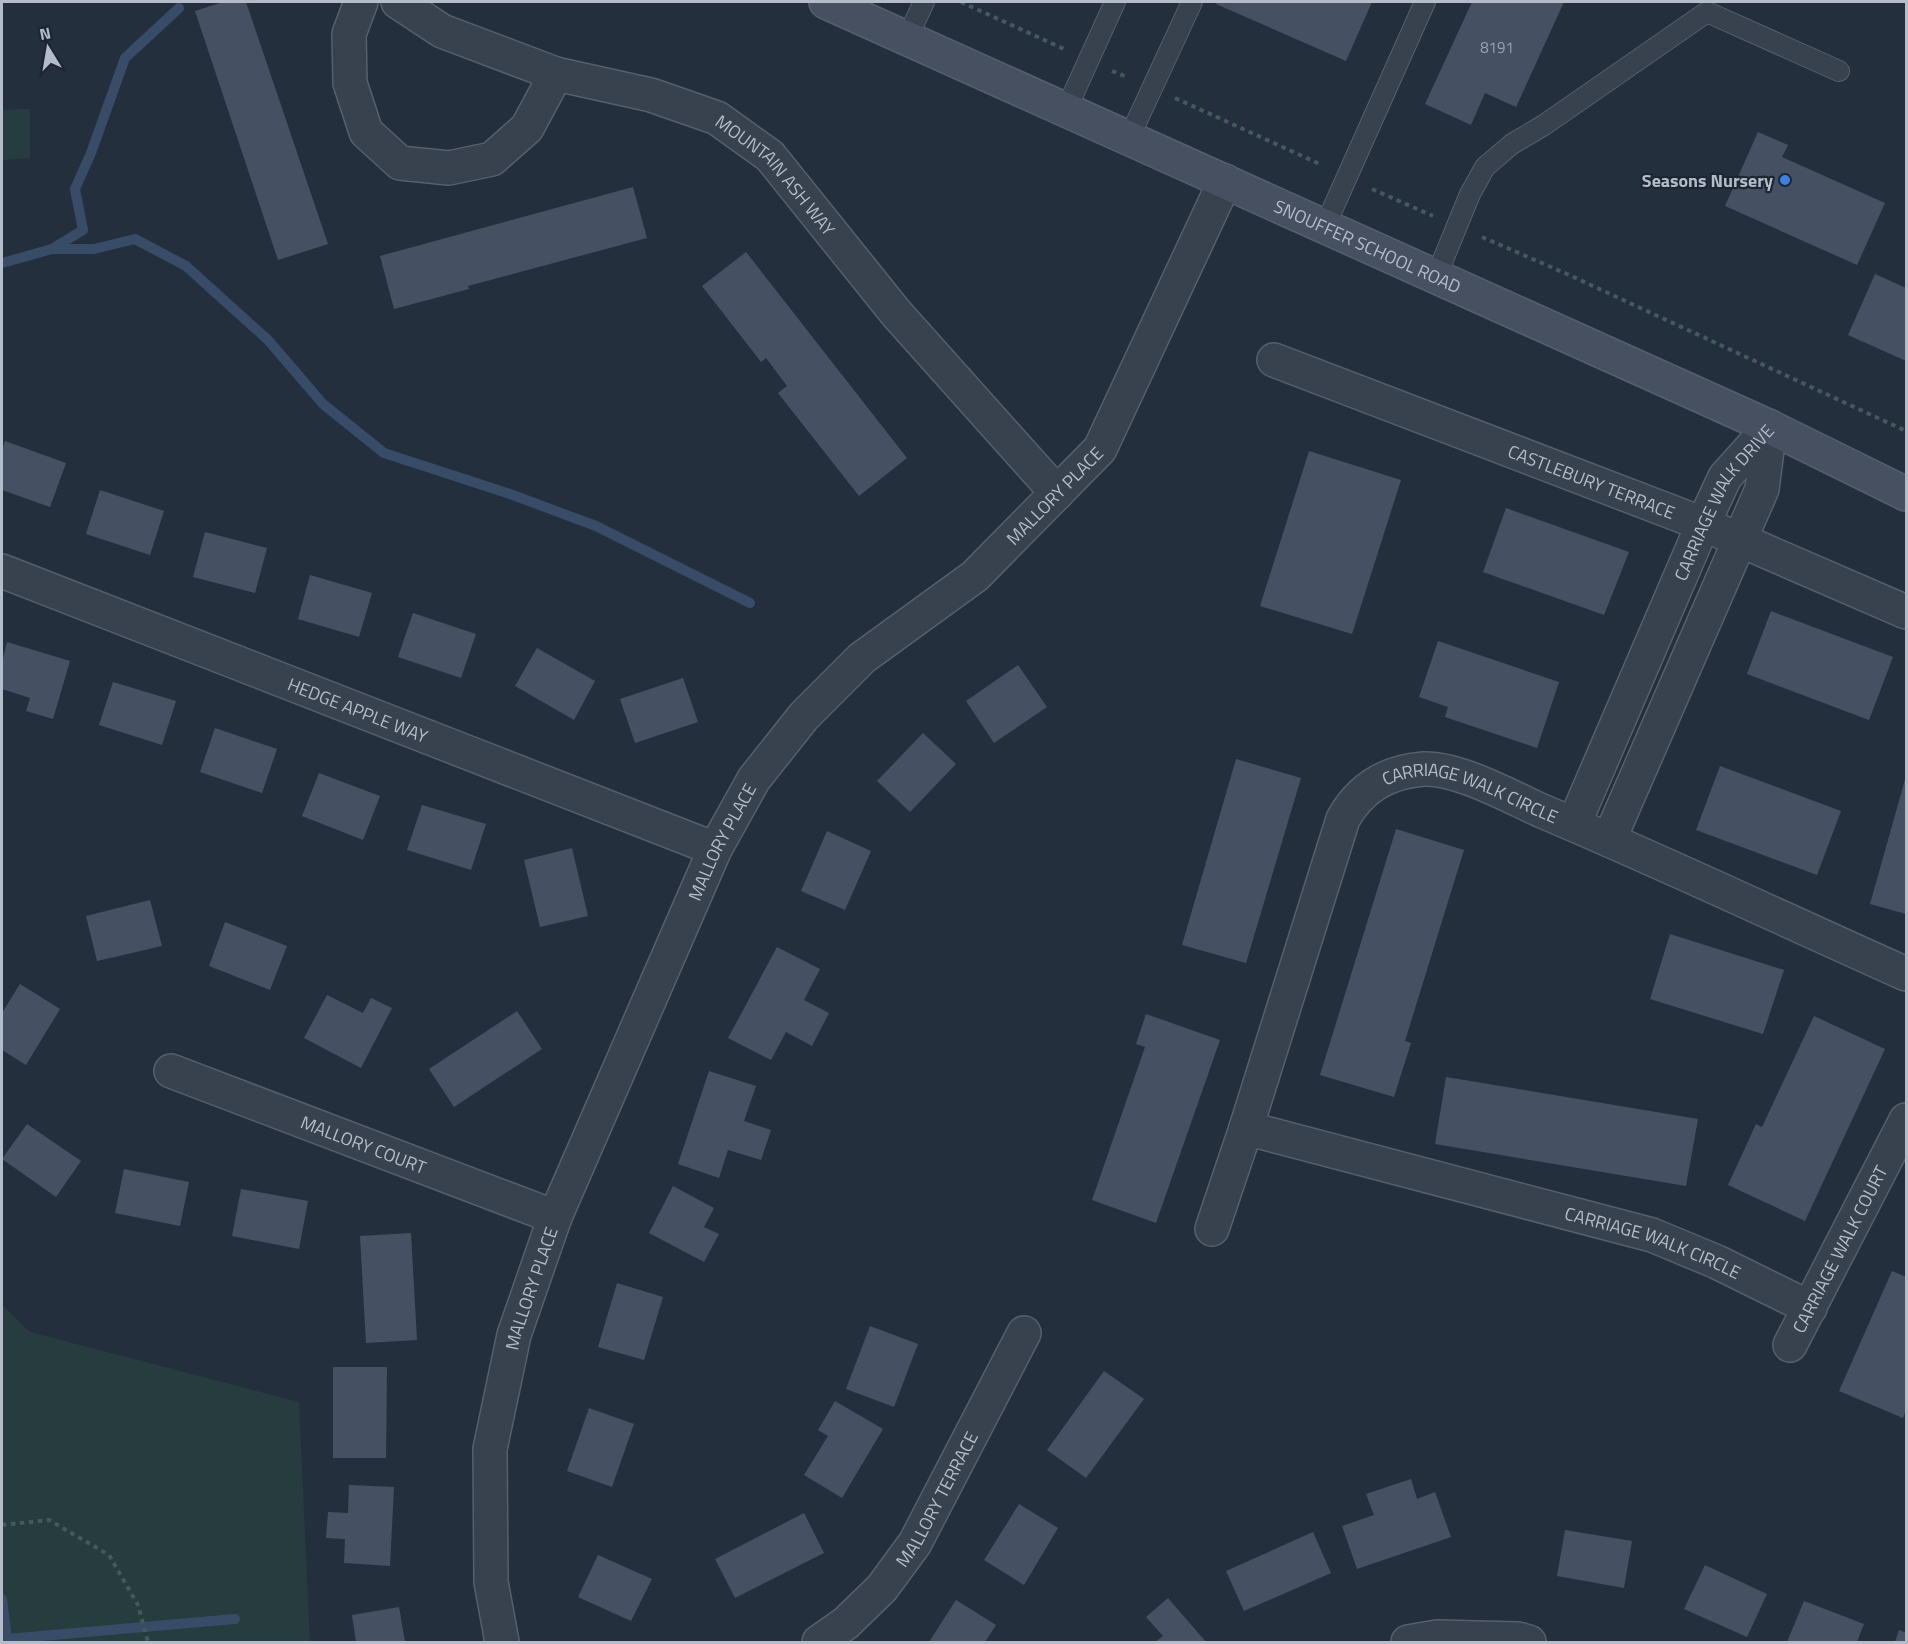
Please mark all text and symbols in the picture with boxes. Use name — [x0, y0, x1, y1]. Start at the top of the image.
north arrow — [18, 18, 78, 78]
text: N — [37, 20, 53, 46]
house number: 8191 — [1480, 36, 1514, 59]
street label: MOUNTAIN ASH WAY — [710, 108, 842, 241]
place label: Seasons Nursery — [1642, 167, 1773, 194]
marker: Seasons Nursery — [1778, 173, 1792, 187]
street label: SNOUFFER SCHOOL ROAD — [1270, 192, 1466, 300]
street label: CARRIAGE WALK DRIVE — [1667, 418, 1780, 585]
street label: CASTLEBURY TERRACE — [1504, 437, 1679, 526]
street label: MALLORY PLACE — [1000, 440, 1109, 551]
street label: HEDGE APPLE WAY — [284, 670, 432, 749]
street label: CARRIAGE WALK CIRCLE — [1377, 755, 1562, 830]
street label: MALLORY PLACE — [681, 778, 763, 905]
street label: MALLORY COURT — [297, 1108, 431, 1181]
street label: CARRIAGE WALK COURT — [1785, 1160, 1894, 1338]
street label: CARRIAGE WALK CIRCLE — [1562, 1199, 1746, 1285]
street label: MALLORY PLACE — [498, 1223, 564, 1352]
street label: MALLORY TERRACE — [888, 1426, 984, 1572]

